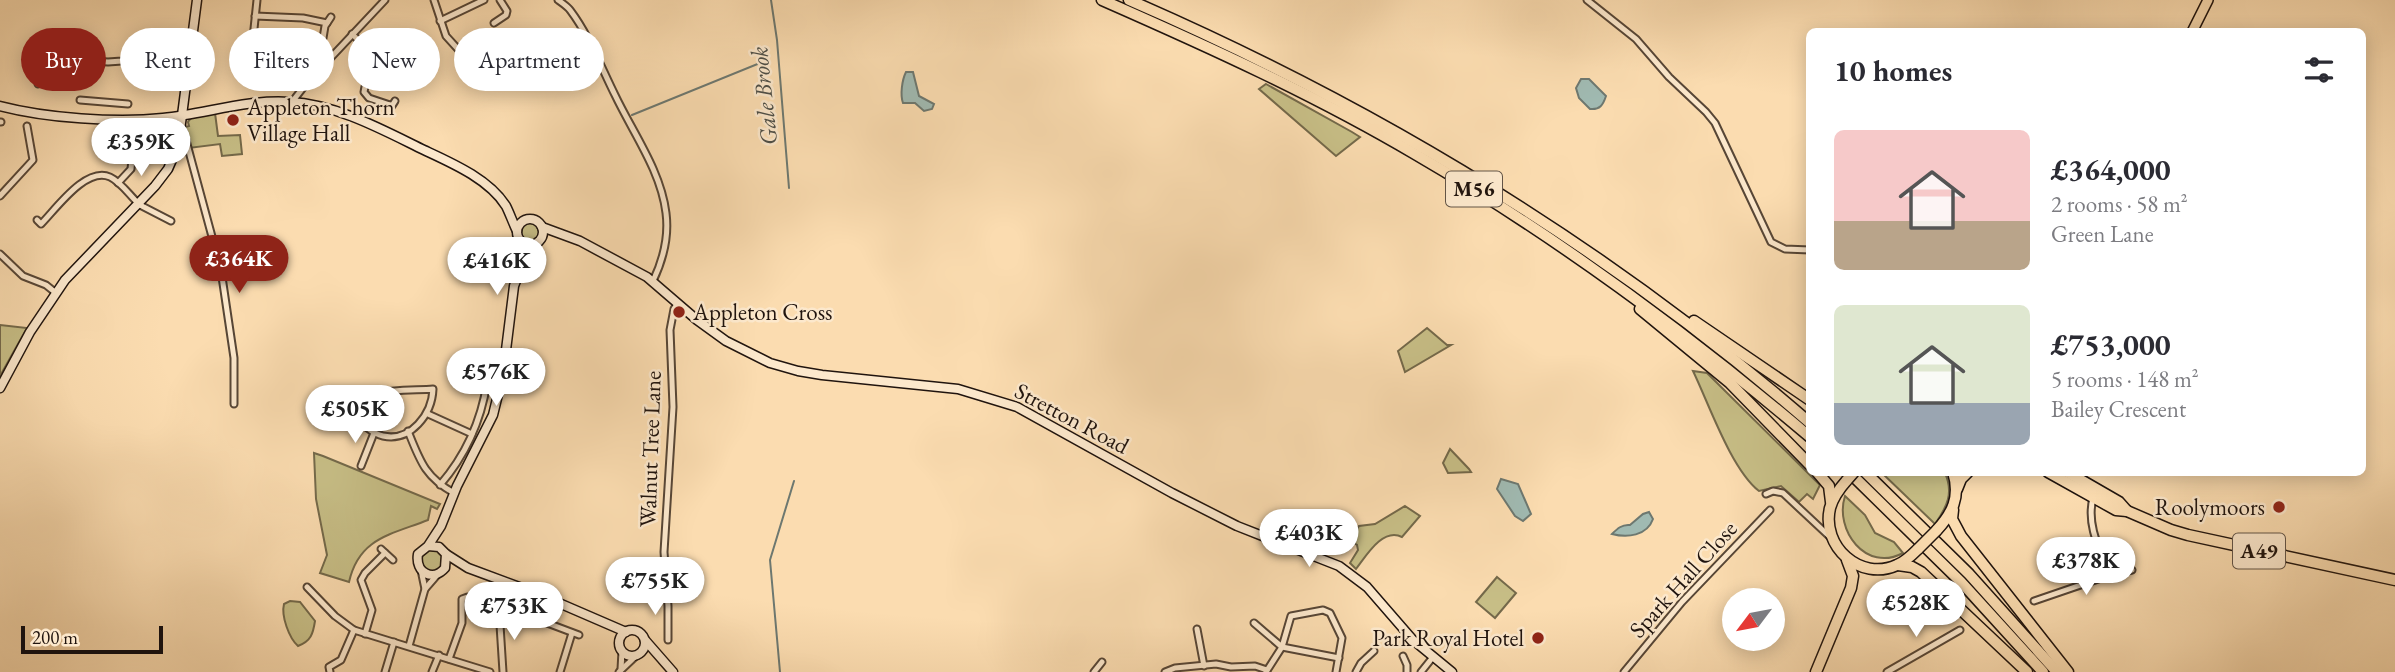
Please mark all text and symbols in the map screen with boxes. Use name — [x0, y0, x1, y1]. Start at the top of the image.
chip: Buy — [21, 28, 106, 91]
chip: Rent — [120, 28, 215, 91]
chip: Filters — [229, 28, 334, 91]
chip: New — [348, 28, 440, 91]
chip: Apartment — [454, 28, 604, 91]
water label: Gale Brook — [743, 45, 784, 147]
text: 10 homes — [1834, 51, 1952, 90]
icon: filters — [2300, 51, 2338, 89]
place label: Appleton Thorn Village Hall — [246, 92, 395, 148]
marker: Appleton Thorn Village Hall — [225, 112, 241, 128]
pin: £359K — [92, 118, 190, 178]
text: £359K — [107, 126, 175, 156]
text: £364,000 — [2051, 150, 2171, 189]
icon: home — [1890, 158, 1974, 242]
road number: M56 — [1446, 172, 1502, 206]
text: 2 rooms · 58 m² — [2051, 189, 2188, 219]
text: Green Lane — [2051, 219, 2154, 249]
pin: £364K — [190, 236, 288, 295]
pin: £416K — [448, 238, 546, 297]
text: £364K — [205, 243, 273, 273]
text: £416K — [463, 245, 531, 275]
place label: Appleton Cross — [692, 297, 833, 327]
marker: Appleton Cross — [671, 304, 687, 320]
text: £753,000 — [2051, 325, 2171, 364]
icon: home — [1890, 333, 1974, 417]
pin: £576K — [447, 348, 545, 408]
text: £576K — [462, 356, 530, 386]
text: 5 rooms · 148 m² — [2051, 364, 2199, 394]
street label: Walnut Tree Lane — [632, 370, 668, 528]
street label: Stretton Road — [1010, 375, 1135, 461]
pin: £505K — [306, 386, 404, 445]
text: £505K — [321, 393, 389, 423]
text: Bailey Crescent — [2051, 394, 2186, 424]
place label: Roolymoors — [2155, 492, 2265, 522]
marker: Roolymoors — [2271, 499, 2287, 515]
pin: £403K — [1260, 510, 1358, 569]
street label: Spark Hall Close — [1623, 514, 1744, 644]
text: £403K — [1275, 517, 1343, 547]
road number: A49 — [2233, 534, 2285, 568]
pin: £378K — [2037, 538, 2135, 597]
text: £378K — [2052, 545, 2120, 575]
pin: £755K — [606, 558, 704, 617]
text: £755K — [621, 565, 689, 595]
pin: £528K — [1867, 580, 1965, 639]
pin: £753K — [465, 582, 563, 642]
text: £528K — [1882, 587, 1950, 617]
north arrow — [1722, 588, 1785, 651]
map controls — [1722, 588, 1785, 651]
text: £753K — [480, 590, 548, 620]
scale bar — [21, 623, 163, 655]
place label: Park Royal Hotel — [1372, 623, 1524, 653]
text: 200 m — [32, 625, 78, 650]
marker: Park Royal Hotel — [1530, 630, 1546, 646]

